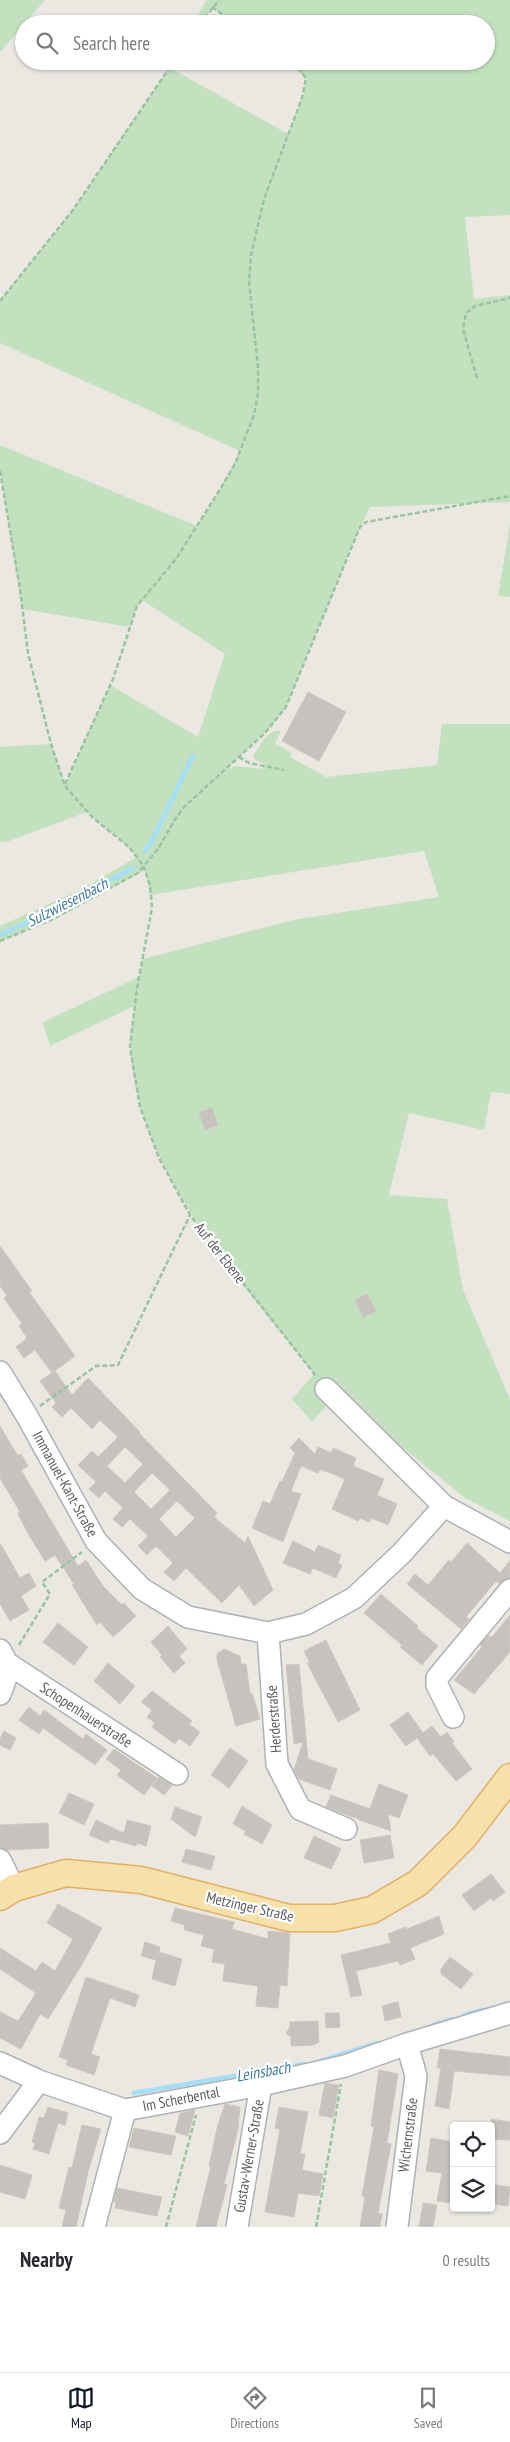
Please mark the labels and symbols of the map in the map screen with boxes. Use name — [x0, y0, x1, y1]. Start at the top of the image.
water label: Sulzwiesenbach — [23, 873, 112, 931]
street label: Auf der Ebene — [191, 1218, 250, 1287]
street label: Immanuel-Kant-Straße — [28, 1427, 102, 1540]
street label: Schopenhauerstraße — [36, 1678, 136, 1752]
street label: Herderstraße — [262, 1684, 285, 1754]
street label: Metzinger Straße — [204, 1887, 296, 1926]
water label: Leinsbach — [234, 2056, 293, 2086]
street label: Im Scherbental — [141, 2082, 222, 2115]
street label: Wichernstraße — [394, 2097, 422, 2173]
street label: Gustav-Werner-Straße — [229, 2098, 268, 2214]

